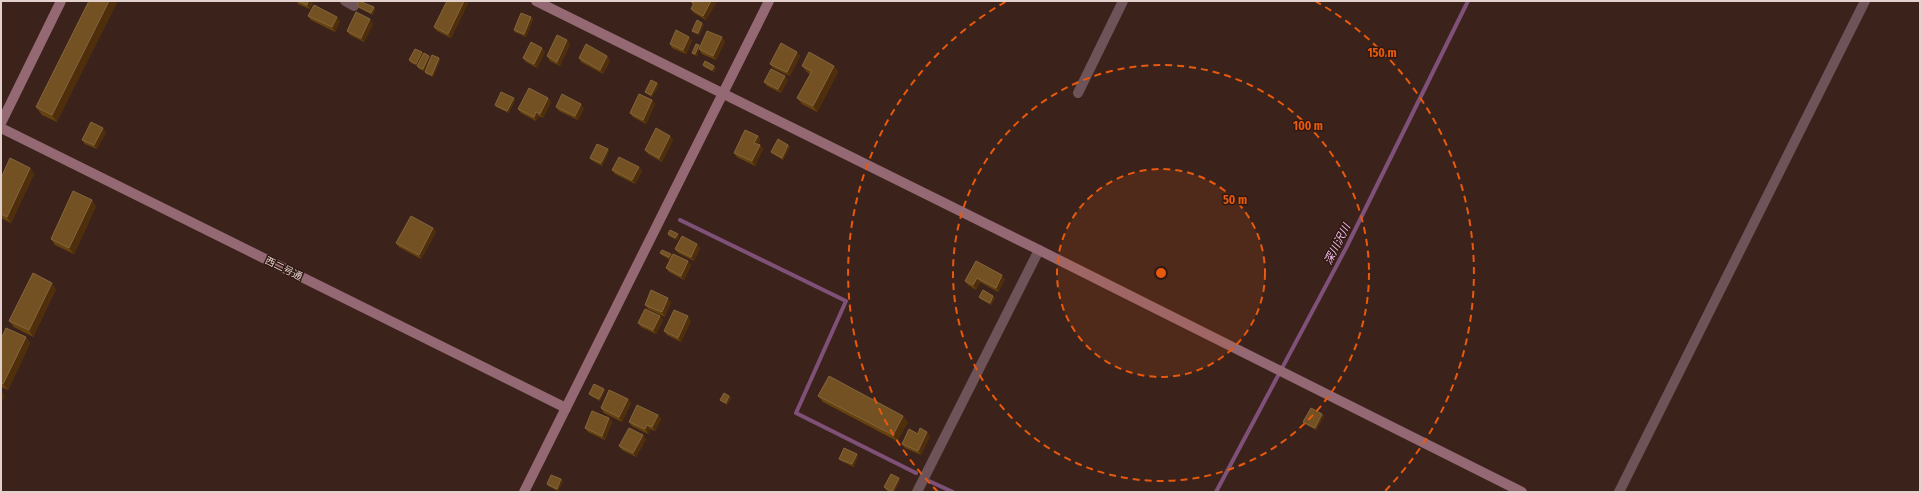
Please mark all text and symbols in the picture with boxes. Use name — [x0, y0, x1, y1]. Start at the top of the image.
text: 150 m — [1367, 46, 1397, 60]
text: 100 m — [1293, 119, 1323, 133]
text: 50 m — [1223, 193, 1247, 207]
water label: 深川沢川 — [1322, 221, 1354, 267]
street label: 西二号通 — [263, 255, 304, 283]
centre of rings — [1154, 266, 1168, 280]

